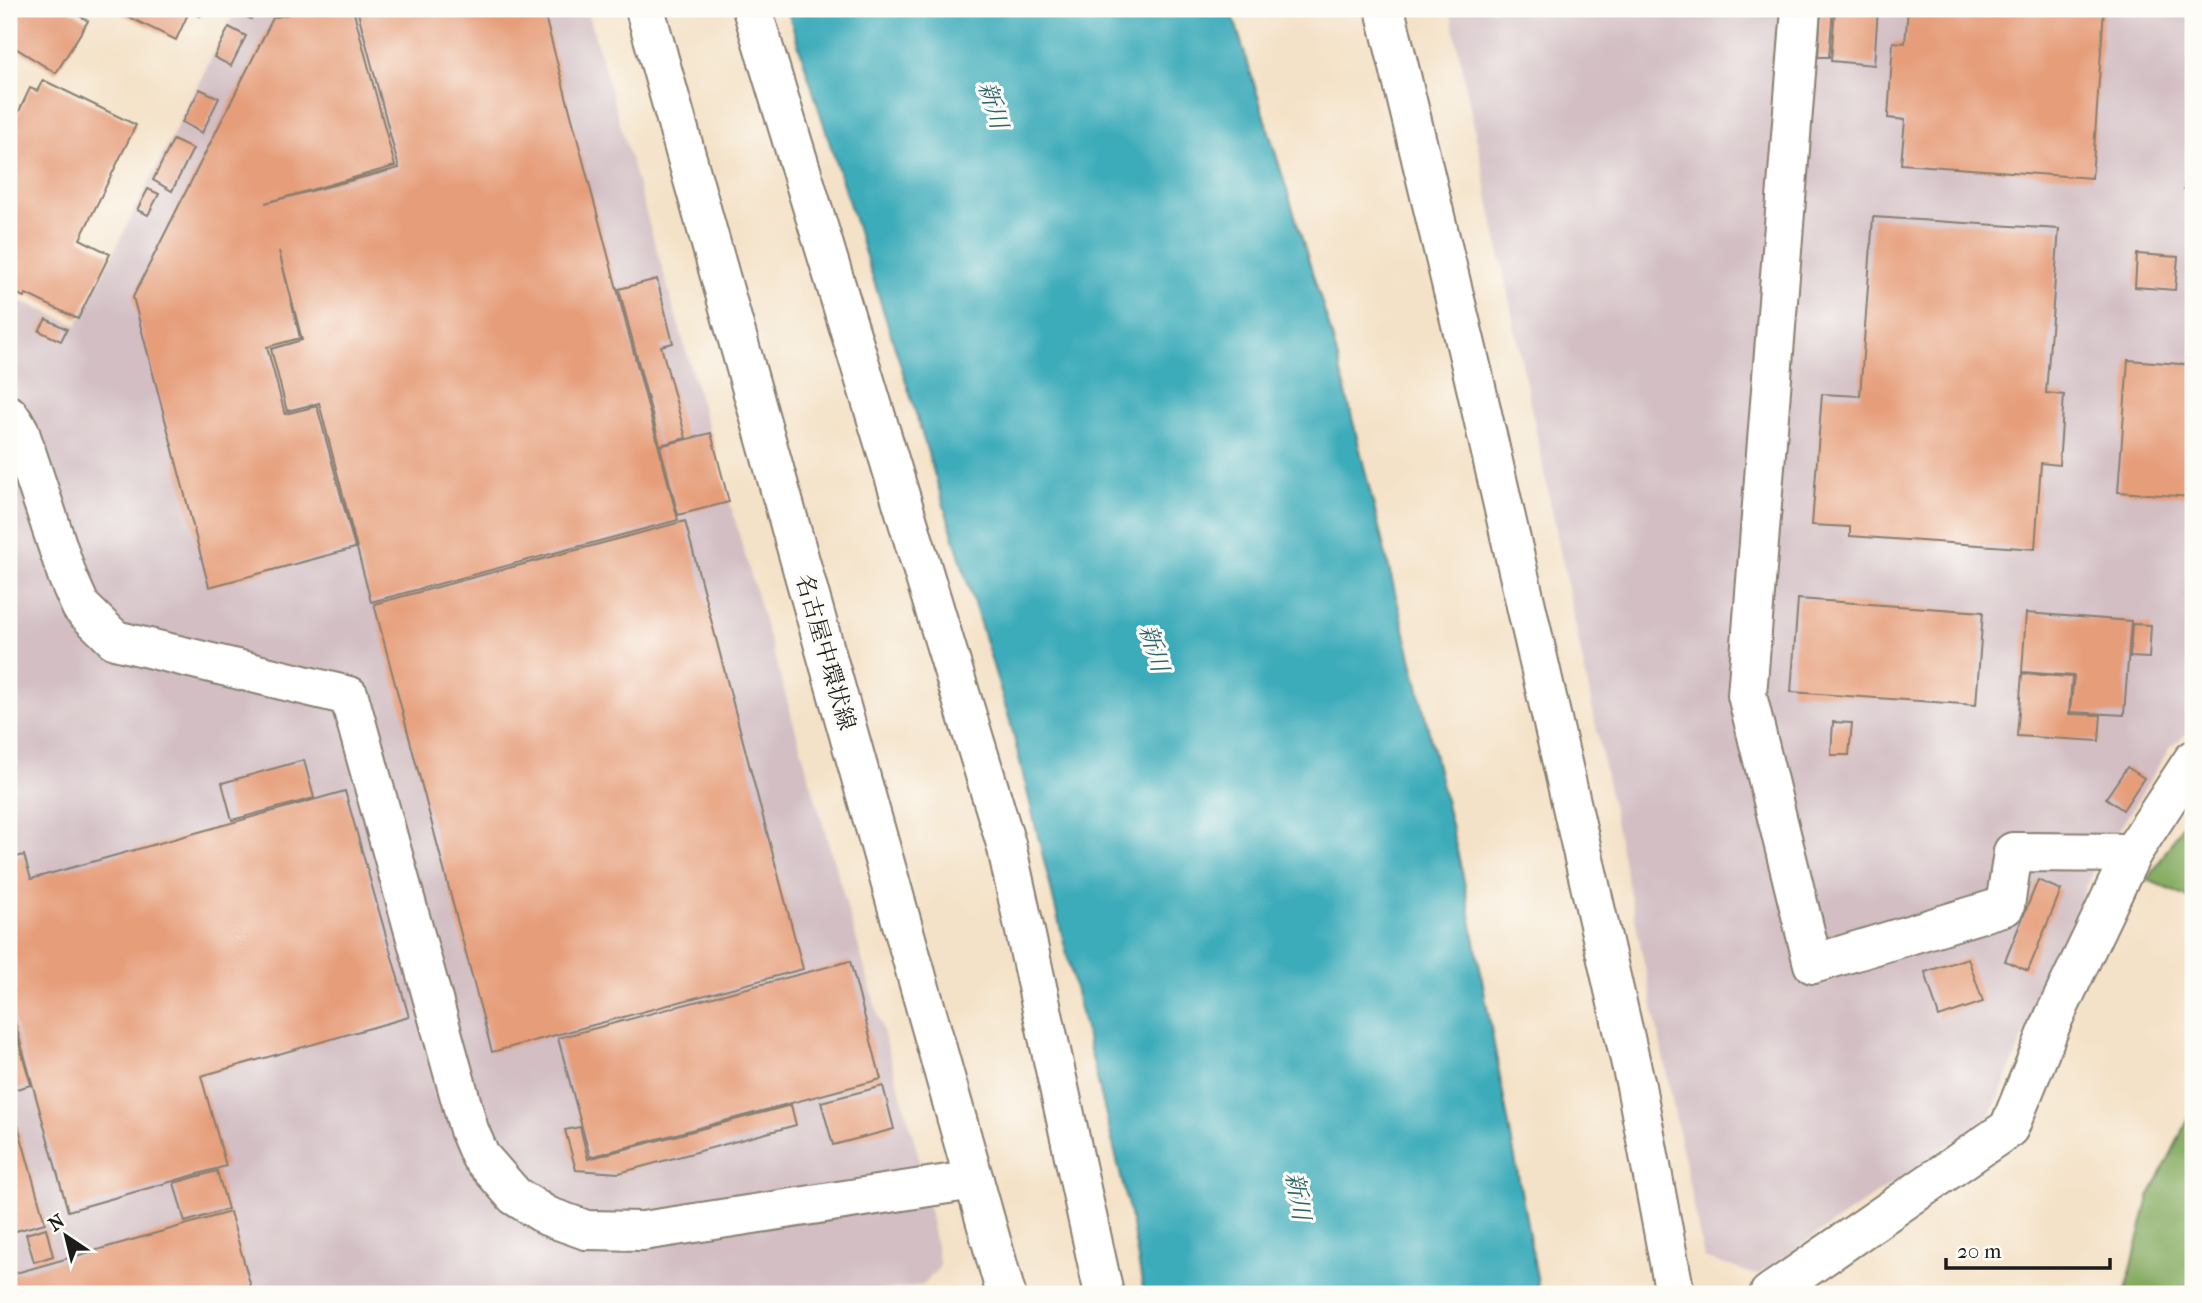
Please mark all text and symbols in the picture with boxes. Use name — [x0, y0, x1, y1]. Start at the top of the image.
water label: 新川 — [973, 78, 1014, 135]
street label: 名古屋中環状線 — [790, 571, 861, 733]
water label: 新川 — [1134, 621, 1175, 678]
water label: 新川 — [1280, 1170, 1316, 1225]
north arrow — [32, 1202, 102, 1272]
text: N — [45, 1209, 70, 1236]
scale bar — [1946, 1226, 2111, 1270]
text: 20 m — [1957, 1239, 2002, 1263]

